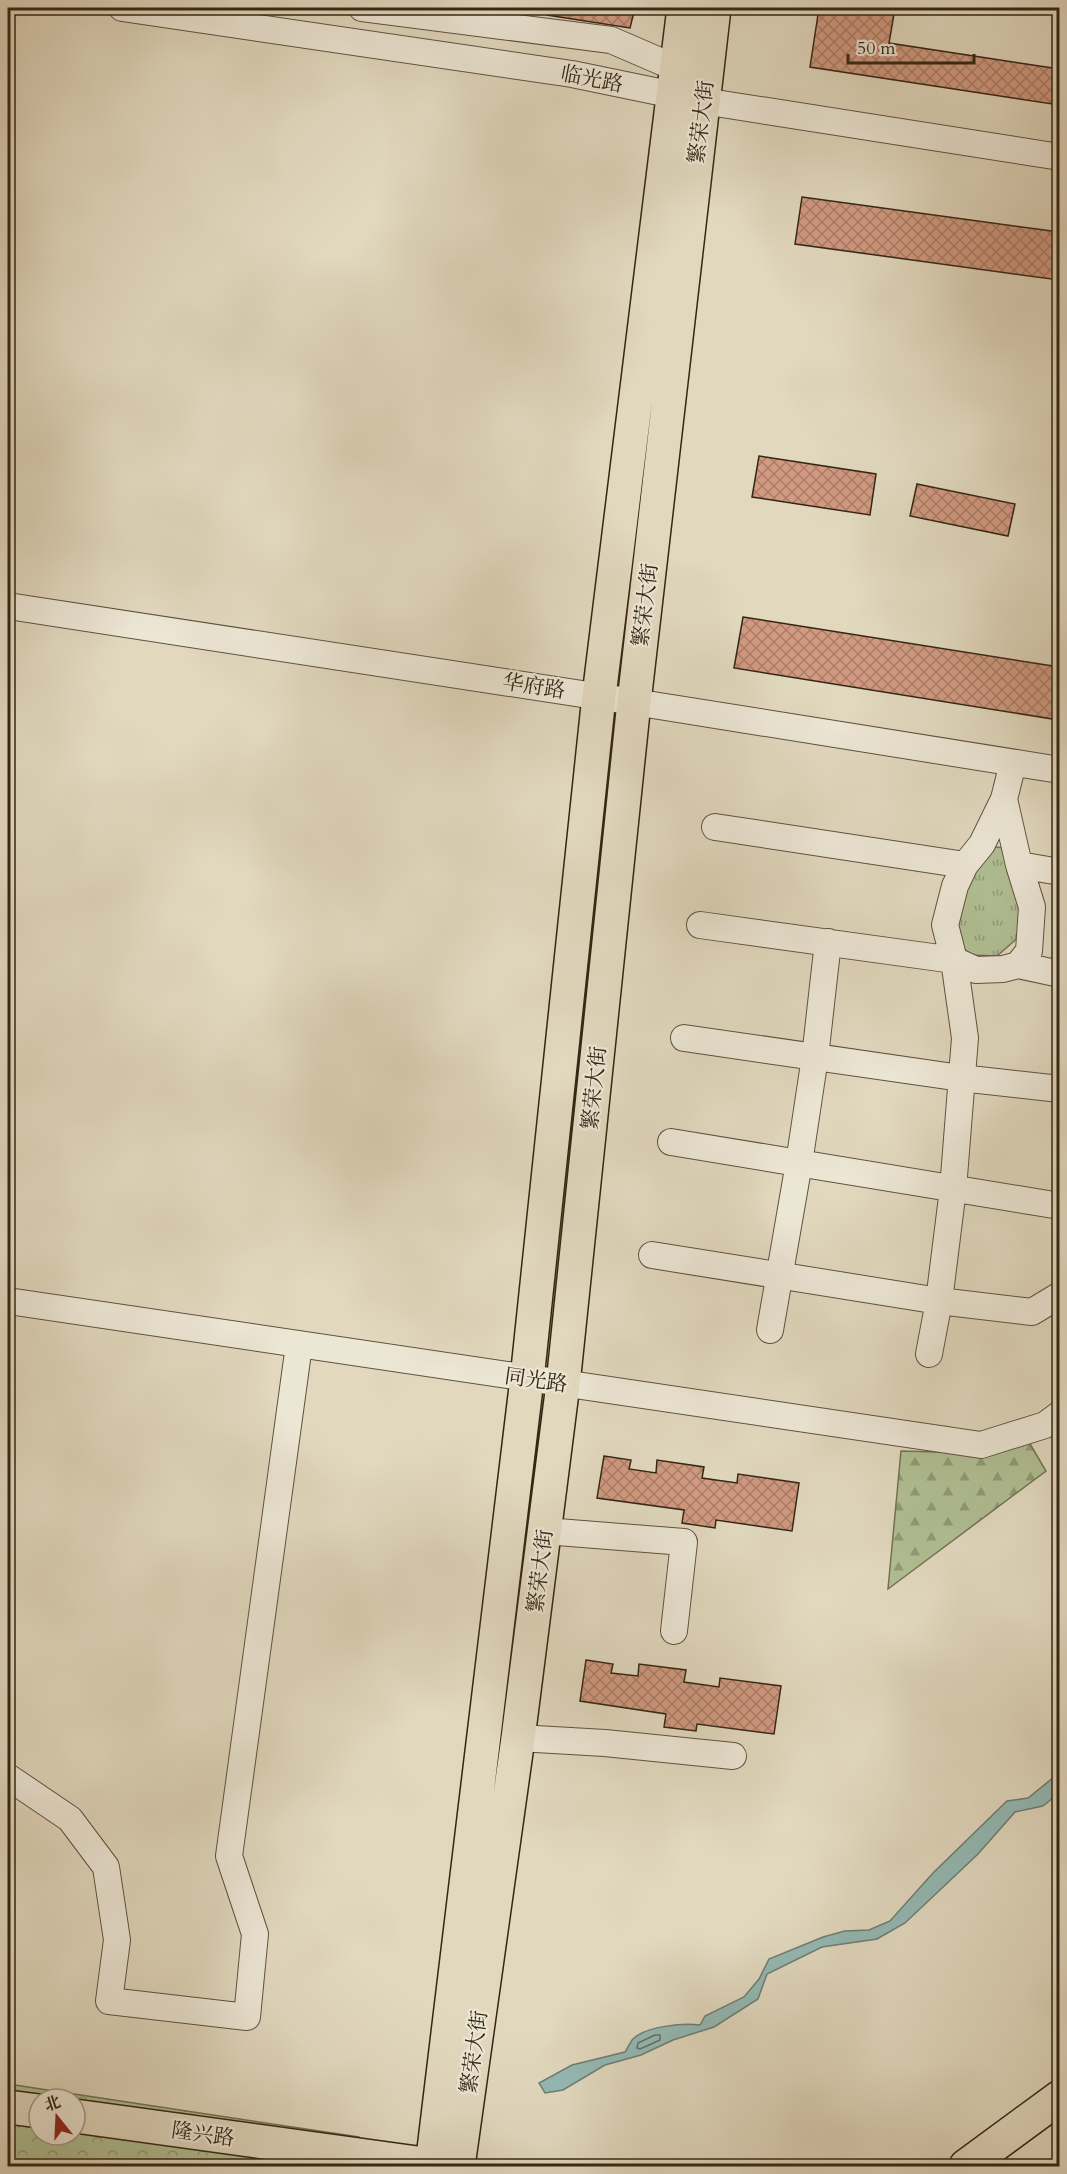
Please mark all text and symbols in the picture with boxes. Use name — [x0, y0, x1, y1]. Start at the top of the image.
scale bar — [848, 27, 974, 65]
text: 50 m — [857, 36, 896, 61]
street label: 临光路 — [558, 59, 626, 100]
street label: 繁荣大街 — [682, 79, 721, 166]
street label: 繁荣大街 — [626, 562, 665, 649]
street label: 华府路 — [501, 667, 567, 706]
street label: 繁荣大街 — [576, 1045, 613, 1131]
street label: 同光路 — [503, 1362, 569, 1399]
street label: 繁荣大街 — [521, 1528, 560, 1615]
street label: 繁荣大街 — [454, 2008, 495, 2096]
north arrow — [27, 2087, 87, 2147]
text: 北 — [42, 2091, 64, 2117]
street label: 隆兴路 — [170, 2116, 236, 2153]

